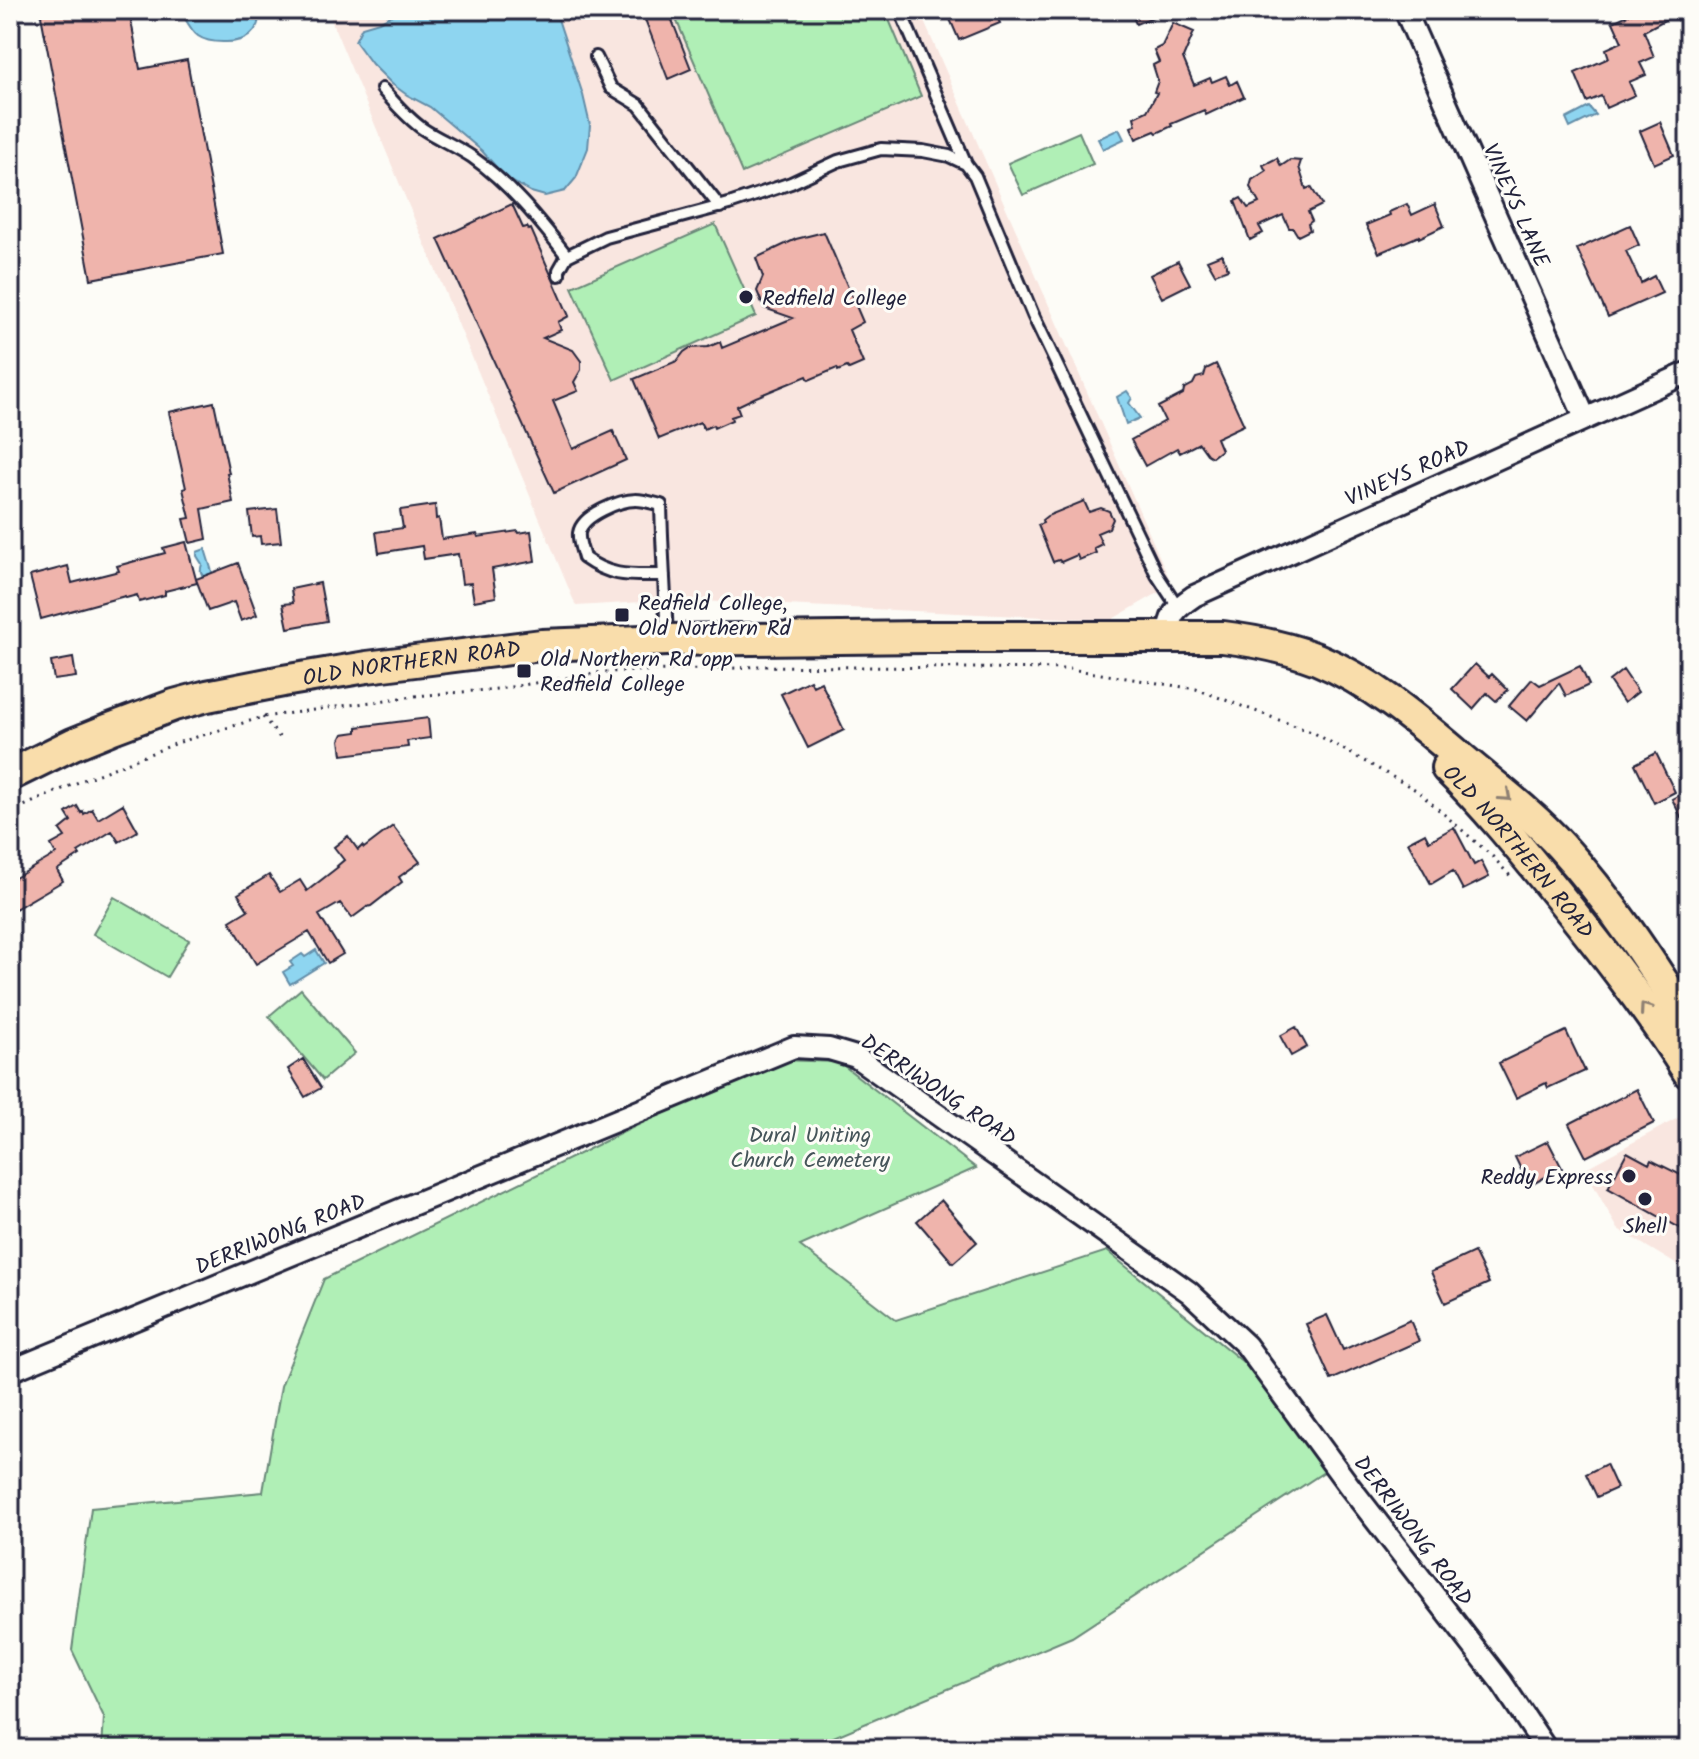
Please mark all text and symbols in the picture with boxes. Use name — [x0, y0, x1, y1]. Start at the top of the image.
street label: VINEYS LANE — [1472, 138, 1558, 275]
place label: Redfield College — [762, 282, 907, 317]
marker: Redfield College — [737, 288, 755, 306]
street label: VINEYS ROAD — [1340, 431, 1476, 517]
place label: Redfield College, Old Northern Rd — [638, 587, 792, 647]
marker: Redfield College, Old Northern Rd — [613, 606, 631, 624]
street label: OLD NORTHERN ROAD — [300, 633, 523, 697]
place label: Old Northern Rd opp Redfield College — [540, 643, 733, 703]
marker: Old Northern Rd opp Redfield College — [515, 662, 533, 680]
street label: OLD NORTHERN ROAD — [1433, 757, 1602, 947]
one-way arrow — [1496, 786, 1511, 800]
one-way arrow — [1640, 1003, 1655, 1017]
street label: DERRIWONG ROAD — [853, 1026, 1023, 1156]
park label: Dural Uniting Church Cemetery — [730, 1119, 891, 1179]
place label: Reddy Express — [1480, 1161, 1614, 1196]
marker: Reddy Express — [1620, 1167, 1638, 1185]
street label: DERRIWONG ROAD — [190, 1185, 372, 1286]
marker: Shell — [1636, 1190, 1654, 1208]
place label: Shell — [1623, 1210, 1668, 1245]
street label: DERRIWONG ROAD — [1343, 1449, 1481, 1614]

